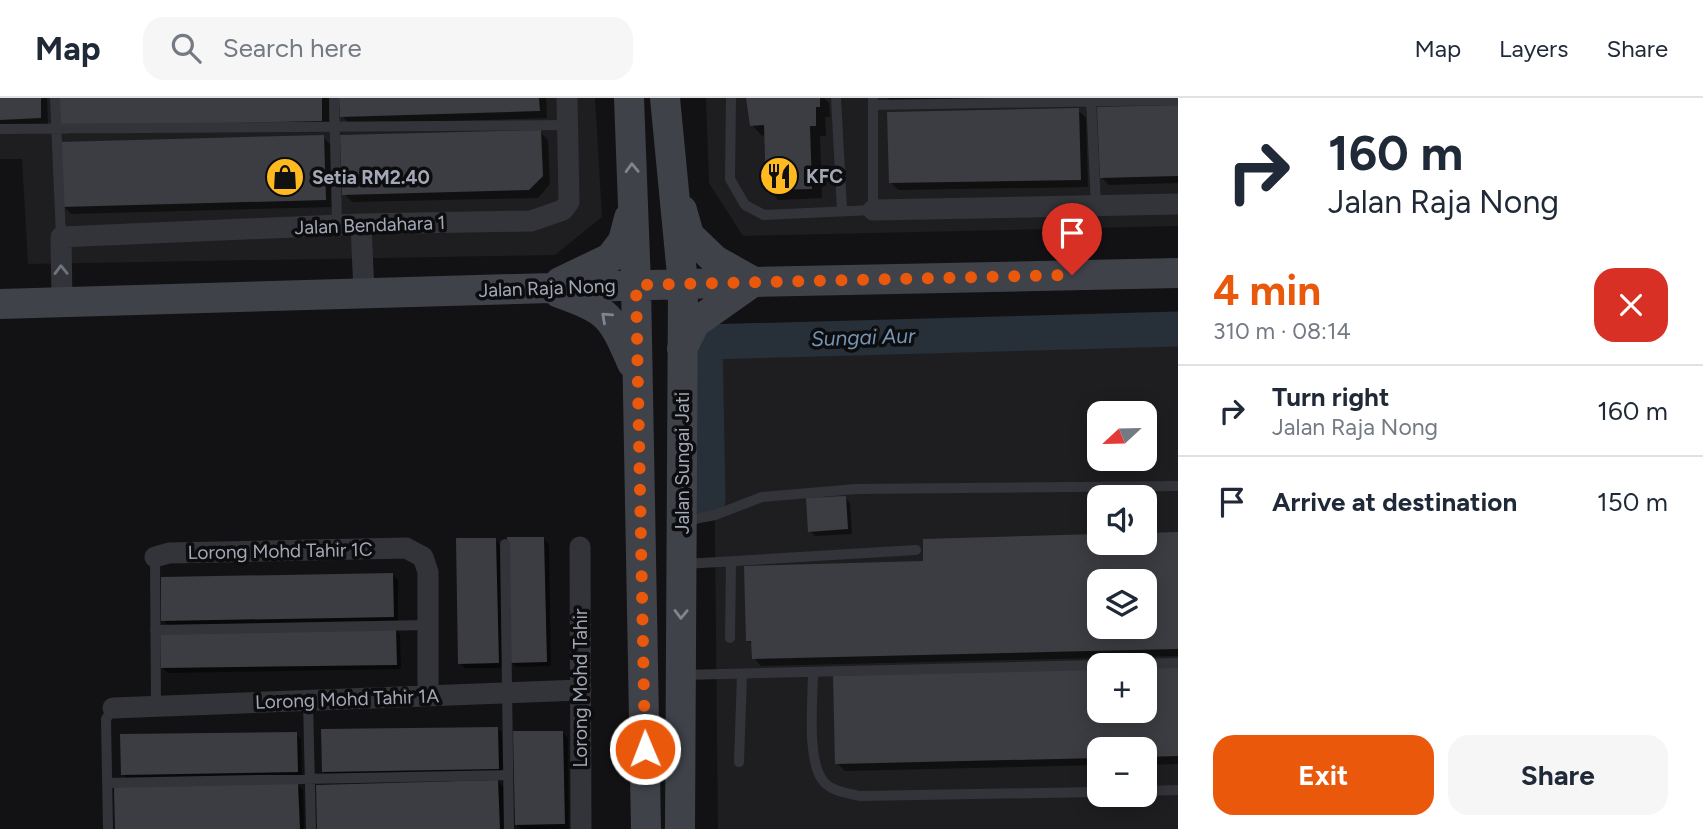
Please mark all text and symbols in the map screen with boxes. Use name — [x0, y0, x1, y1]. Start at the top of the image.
search box — [143, 17, 633, 80]
text: Map — [35, 29, 101, 68]
icon: search — [167, 29, 205, 67]
text: Search here — [223, 32, 362, 64]
text: Map — [1414, 34, 1461, 63]
text: Layers — [1499, 34, 1568, 63]
text: Share — [1606, 34, 1668, 63]
text: 160 m — [1328, 123, 1463, 182]
icon: right — [1213, 126, 1304, 217]
restaurant icon: KFC — [758, 155, 800, 197]
shop icon: Setia RM2.40 — [264, 156, 306, 198]
one-way arrow — [624, 162, 639, 173]
place label: KFC — [806, 165, 843, 188]
place label: Setia RM2.40 — [312, 166, 430, 189]
text: Jalan Raja Nong — [1328, 183, 1559, 221]
pin — [1042, 203, 1102, 275]
street label: Jalan Bendahara 1 — [294, 211, 446, 239]
icon: arrive — [1053, 214, 1091, 252]
one-way arrow — [53, 264, 69, 274]
text: 4 min — [1213, 265, 1321, 316]
button: close — [1594, 268, 1668, 342]
street label: Jalan Raja Nong — [478, 274, 616, 302]
one-way arrow — [601, 313, 614, 326]
text: 310 m · 08:14 — [1213, 317, 1351, 345]
water label: Sungai Aur — [810, 323, 916, 351]
text: Turn right — [1272, 381, 1389, 413]
street label: Jalan Sungai Jati — [671, 392, 694, 534]
icon: right — [1213, 392, 1251, 430]
text: 160 m — [1597, 395, 1668, 427]
north arrow — [1087, 401, 1157, 471]
map controls — [1087, 401, 1157, 807]
text: Jalan Raja Nong — [1272, 413, 1438, 441]
icon: arrive — [1213, 483, 1251, 521]
button: sound — [1087, 485, 1157, 555]
text: Arrive at destination — [1272, 486, 1517, 518]
text: 150 m — [1597, 486, 1668, 518]
street label: Lorong Mohd Tahir 1C — [187, 538, 373, 564]
button: layers — [1087, 569, 1157, 639]
street label: Lorong Mohd Tahir — [569, 608, 592, 767]
one-way arrow — [674, 609, 689, 620]
button: + — [1087, 653, 1157, 723]
street label: Lorong Mohd Tahir 1A — [255, 684, 440, 714]
position arrow — [608, 712, 682, 786]
button: Exit — [1213, 735, 1434, 815]
button: Share — [1448, 735, 1668, 815]
button: − — [1087, 737, 1157, 807]

